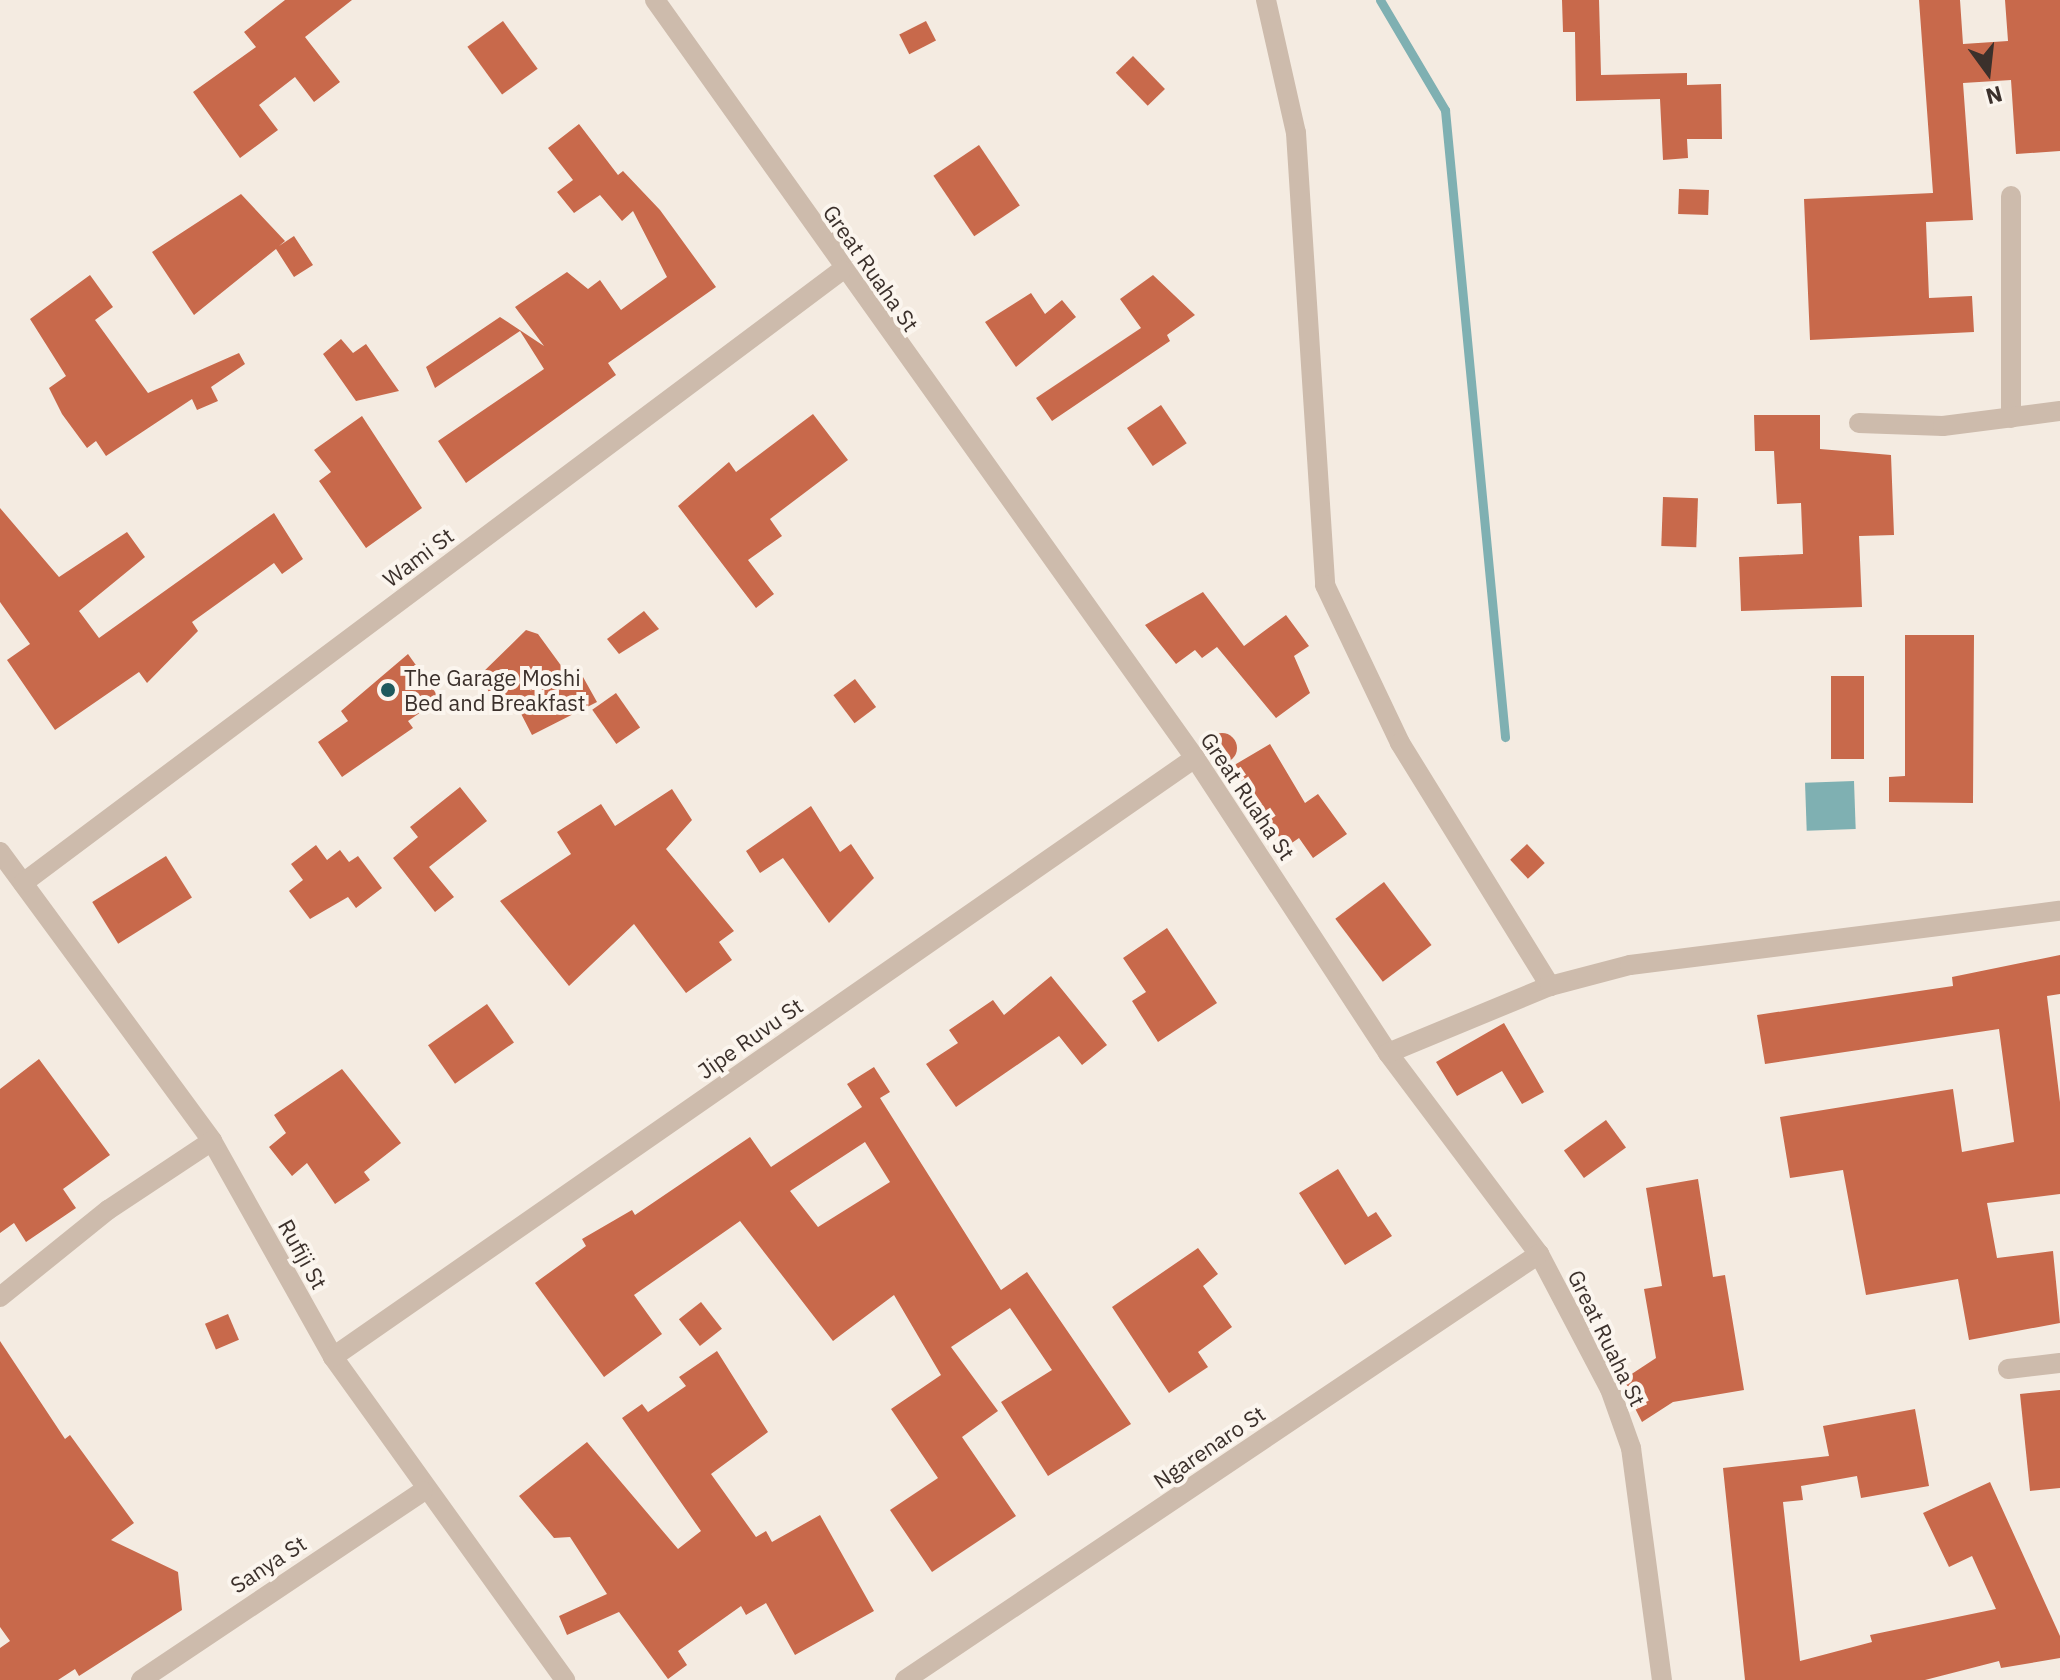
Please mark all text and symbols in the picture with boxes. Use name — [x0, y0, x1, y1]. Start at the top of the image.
north arrow — [1948, 32, 2028, 112]
text: N — [1983, 80, 2006, 112]
street label: Great Ruaha St — [818, 200, 924, 336]
street label: Wami St — [377, 522, 459, 592]
place label: The Garage Moshi Bed and Breakfast — [404, 664, 585, 716]
marker: The Garage Moshi Bed and Breakfast — [379, 681, 397, 699]
street label: Great Ruaha St — [1196, 727, 1300, 865]
street label: Jipe Ruvu St — [692, 992, 808, 1084]
street label: Rufiji St — [273, 1214, 333, 1294]
street label: Great Ruaha St — [1563, 1266, 1651, 1410]
street label: Ngarenaro St — [1148, 1400, 1270, 1494]
street label: Sanya St — [225, 1530, 311, 1598]

